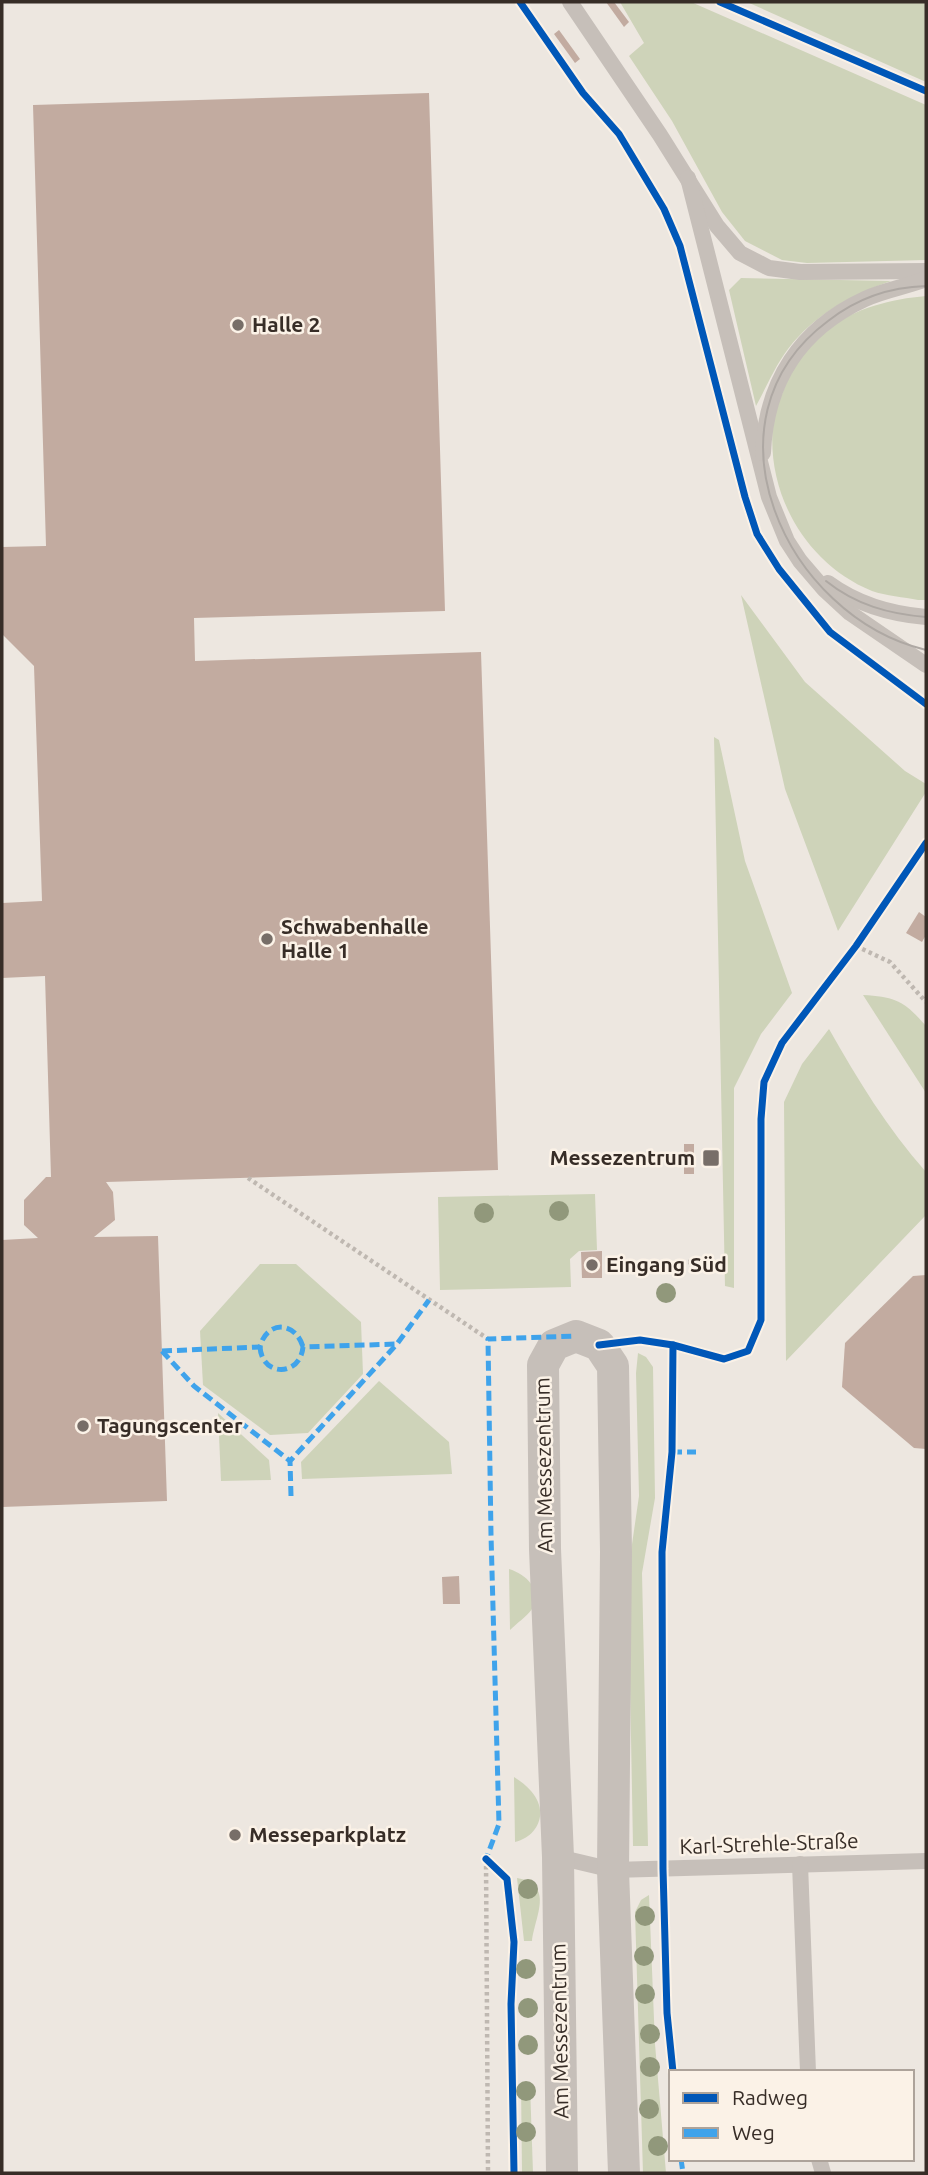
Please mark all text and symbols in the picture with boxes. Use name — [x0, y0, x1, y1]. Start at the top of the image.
place label: Halle 2 — [252, 312, 320, 336]
marker: Halle 2 — [230, 317, 246, 333]
place label: Schwabenhalle Halle 1 — [281, 914, 429, 962]
marker: Schwabenhalle Halle 1 — [259, 931, 275, 947]
place label: Messezentrum — [550, 1145, 695, 1169]
marker: Messezentrum — [701, 1148, 721, 1168]
place label: Eingang Süd — [606, 1252, 727, 1276]
marker: Eingang Süd — [584, 1257, 600, 1273]
street label: Am Messezentrum — [529, 1377, 557, 1553]
place label: Tagungscenter — [97, 1413, 243, 1437]
marker: Tagungscenter — [75, 1418, 91, 1434]
place label: Messeparkplatz — [249, 1822, 406, 1846]
marker: Messeparkplatz — [227, 1827, 243, 1843]
street label: Karl-Strehle-Straße — [679, 1828, 859, 1858]
street label: Am Messezentrum — [545, 1943, 573, 2119]
legend — [669, 2070, 914, 2161]
text: Radweg — [732, 2085, 808, 2109]
text: Weg — [732, 2120, 775, 2144]

